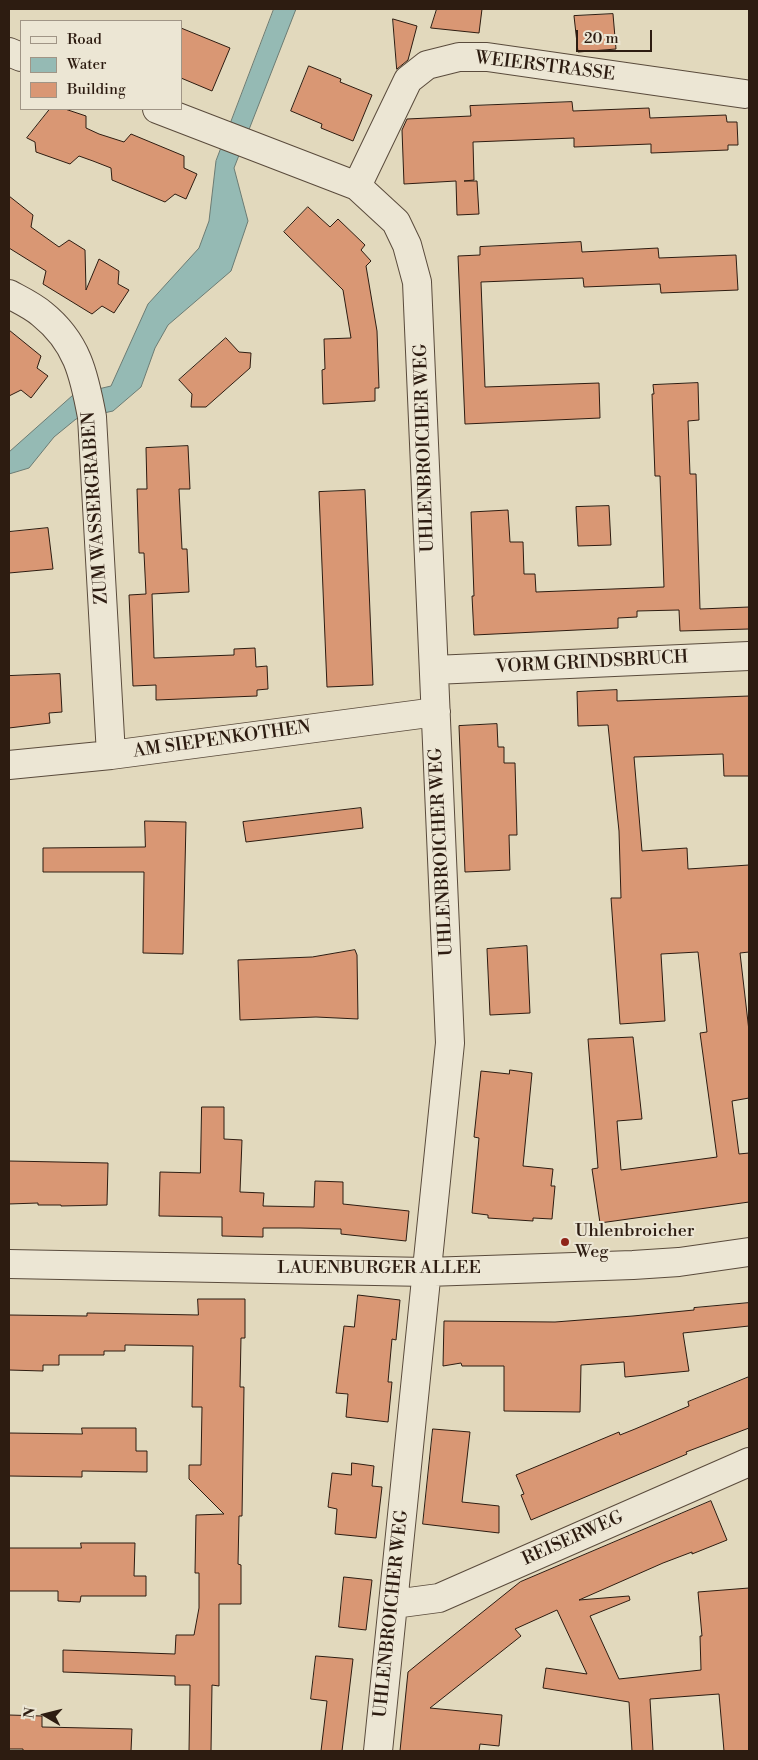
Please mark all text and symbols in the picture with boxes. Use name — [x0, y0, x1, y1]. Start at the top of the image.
legend — [20, 20, 182, 110]
scale bar — [578, 20, 654, 52]
text: 20 m — [584, 29, 619, 48]
text: Road — [67, 30, 102, 49]
street label: WEIERSTRASSE — [474, 48, 616, 86]
text: Water — [67, 55, 106, 74]
text: Building — [67, 80, 126, 99]
street label: UHLENBROICHER WEG — [411, 343, 439, 553]
street label: ZUM WASSERGRABEN — [78, 411, 114, 605]
street label: VORM GRINDSBRUCH — [495, 647, 689, 679]
street label: AM SIEPENKOTHEN — [132, 717, 312, 763]
street label: UHLENBROICHER WEG — [426, 747, 458, 957]
place label: Uhlenbroicher Weg — [575, 1221, 695, 1264]
marker: Uhlenbroicher Weg — [559, 1236, 571, 1248]
street label: LAUENBURGER ALLEE — [277, 1258, 481, 1280]
street label: REISERWEG — [519, 1507, 627, 1571]
street label: UHLENBROICHER WEG — [370, 1509, 414, 1719]
north arrow — [20, 1690, 70, 1740]
text: N — [20, 1706, 40, 1720]

